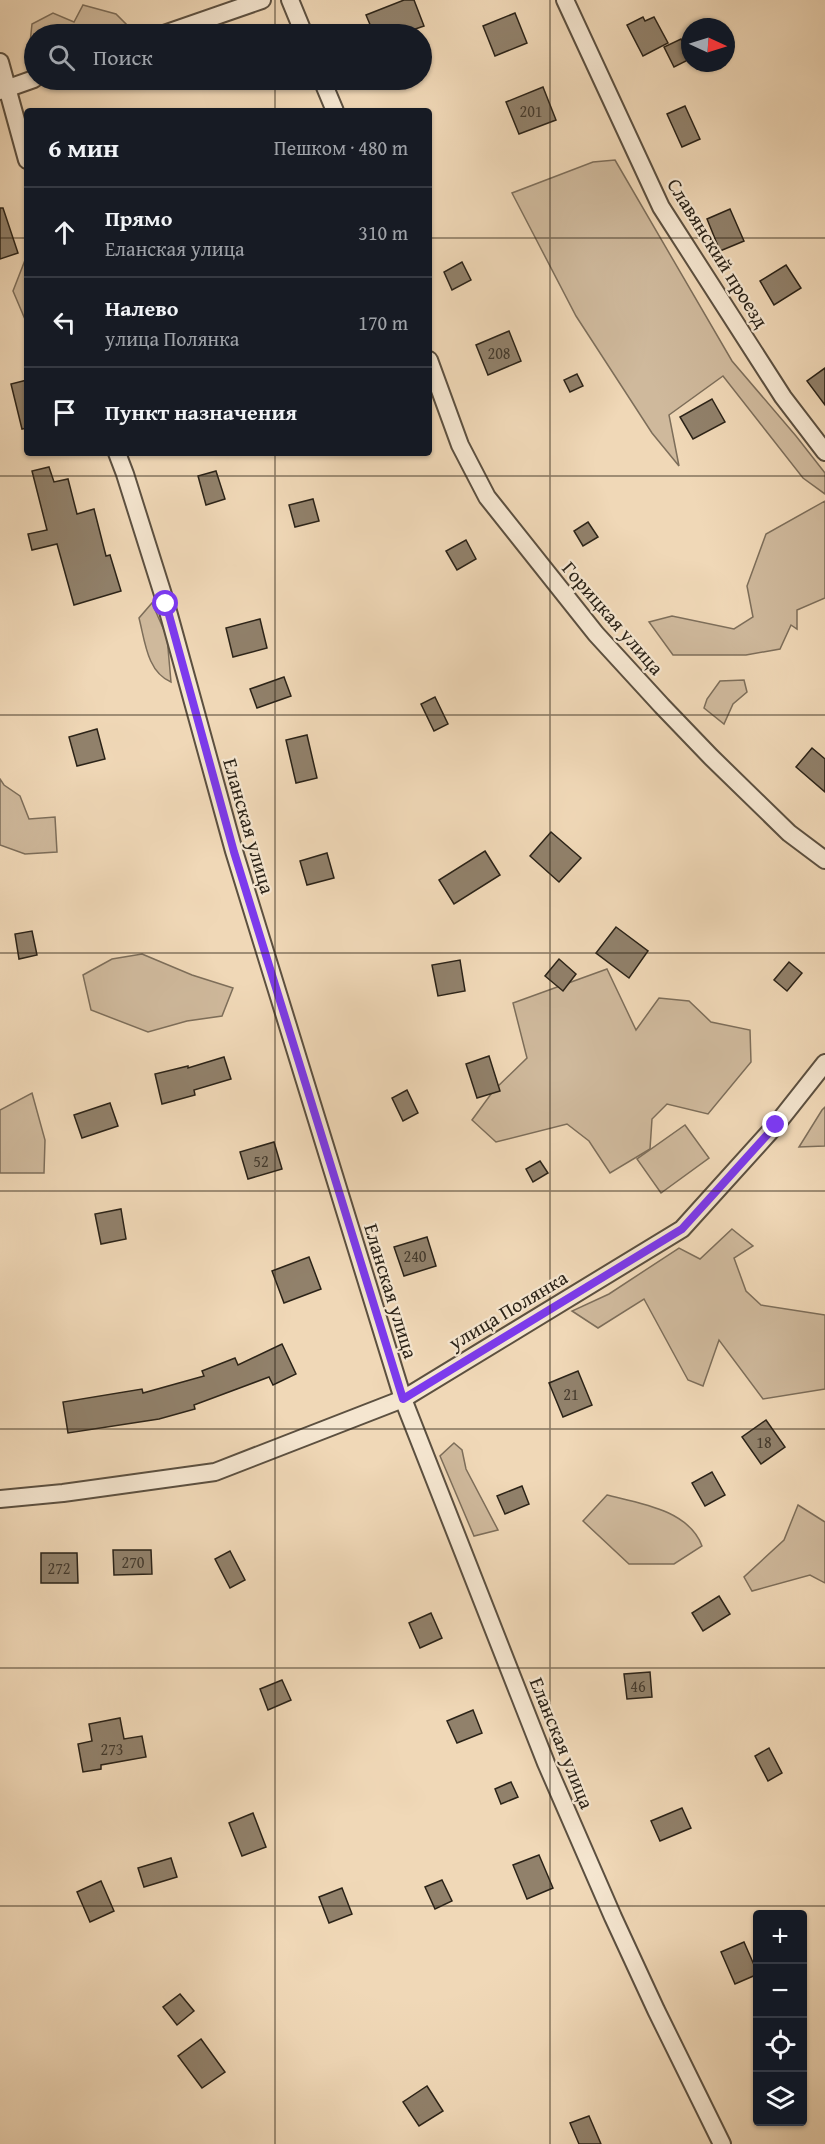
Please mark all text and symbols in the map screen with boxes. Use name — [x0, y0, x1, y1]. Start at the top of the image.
north arrow — [681, 18, 735, 72]
search box — [24, 24, 432, 90]
icon: search — [45, 41, 78, 74]
text: Поиск — [93, 41, 153, 73]
house number: 201 — [519, 99, 543, 123]
text: 6 мин — [48, 128, 119, 167]
text: Пешком · 480 m — [274, 133, 408, 162]
street label: Славянский проезд — [661, 172, 776, 333]
text: Прямо — [105, 202, 172, 234]
icon: ahead — [48, 216, 81, 249]
text: 310 m — [358, 218, 408, 247]
text: Еланская улица — [105, 234, 245, 263]
text: Налево — [105, 292, 178, 324]
icon: left — [48, 306, 81, 339]
text: 170 m — [358, 308, 408, 337]
text: улица Полянка — [105, 324, 239, 353]
house number: 208 — [487, 341, 511, 365]
icon: arrive — [48, 396, 81, 429]
text: Пункт назначения — [105, 396, 297, 428]
street label: Горицкая улица — [556, 554, 671, 681]
route start — [152, 590, 178, 616]
street label: Еланская улица — [216, 755, 283, 897]
route end — [762, 1111, 788, 1137]
house number: 52 — [253, 1149, 269, 1173]
street label: Еланская улица — [357, 1220, 426, 1362]
house number: 240 — [403, 1244, 427, 1268]
street label: улица Полянка — [442, 1262, 573, 1357]
house number: 21 — [563, 1382, 579, 1406]
house number: 18 — [756, 1430, 772, 1454]
house number: 270 — [121, 1550, 145, 1574]
house number: 272 — [47, 1556, 71, 1580]
street label: Еланская улица — [523, 1673, 602, 1813]
house number: 46 — [630, 1674, 646, 1698]
house number: 273 — [100, 1737, 124, 1761]
map controls — [753, 1910, 807, 2126]
button: + — [753, 1910, 807, 1964]
button: − — [753, 1964, 807, 2018]
button: locate — [753, 2018, 807, 2072]
button: layers — [753, 2072, 807, 2126]

